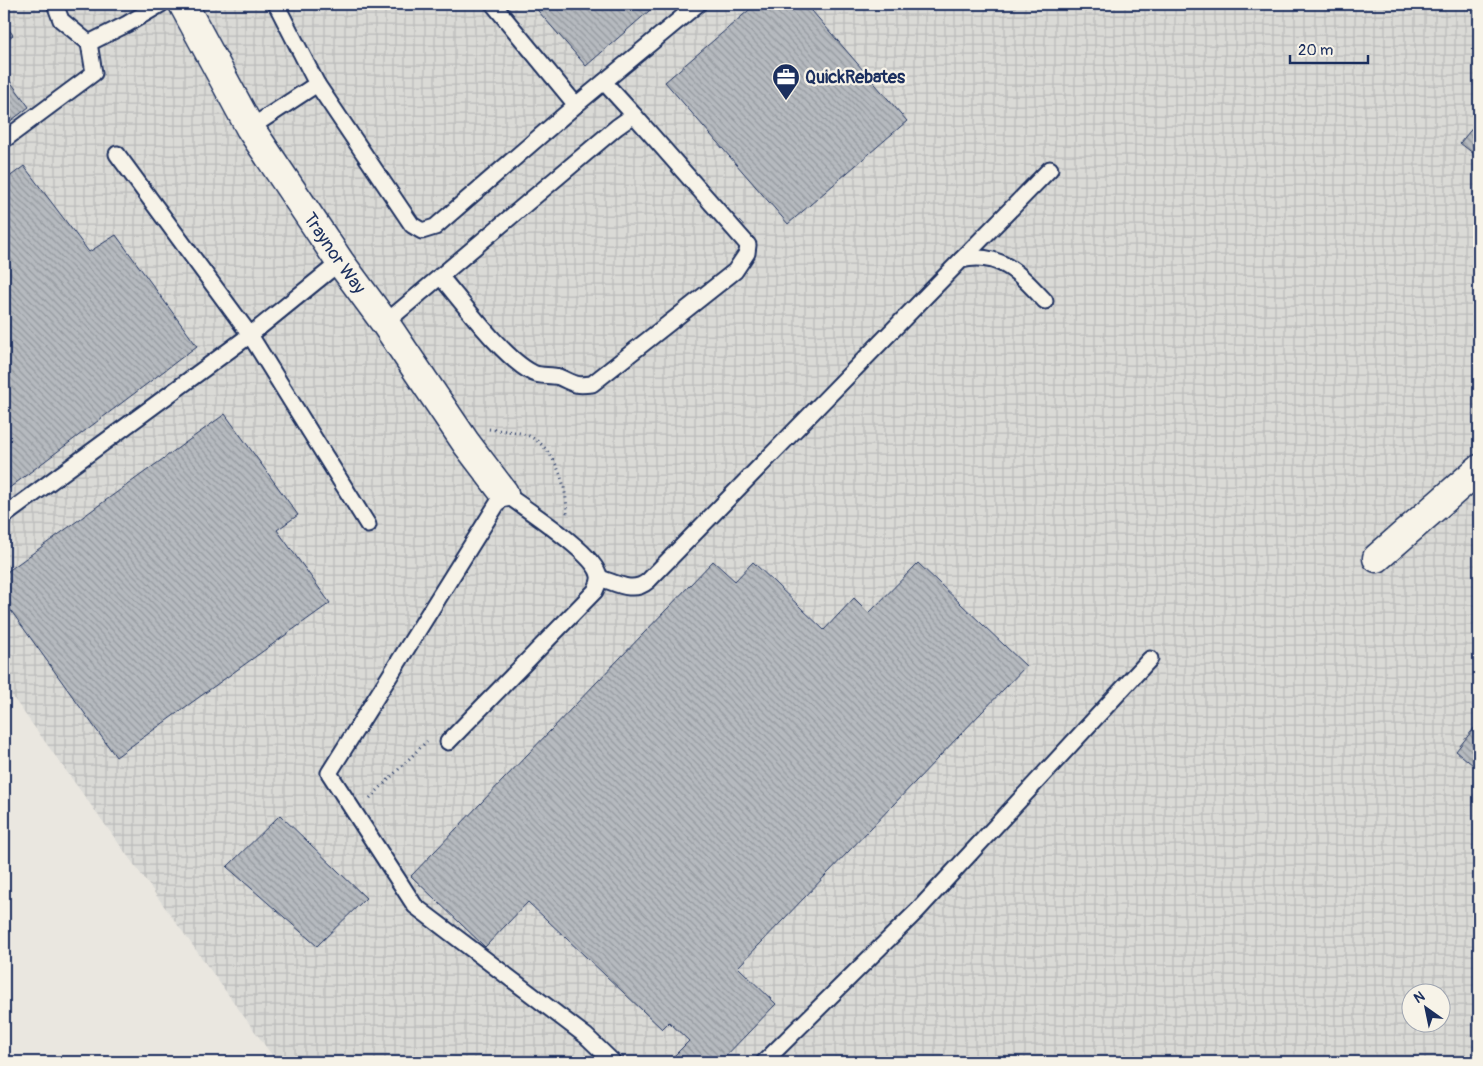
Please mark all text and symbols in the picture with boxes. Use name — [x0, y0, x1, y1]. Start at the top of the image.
scale bar — [1290, 32, 1368, 64]
text: 20 m — [1298, 41, 1333, 60]
office icon: QuickRebates — [771, 62, 801, 101]
place label: QuickRebates — [805, 66, 906, 89]
street label: Traynor Way — [298, 208, 371, 299]
north arrow — [1400, 984, 1450, 1034]
text: N — [1411, 988, 1428, 1007]

